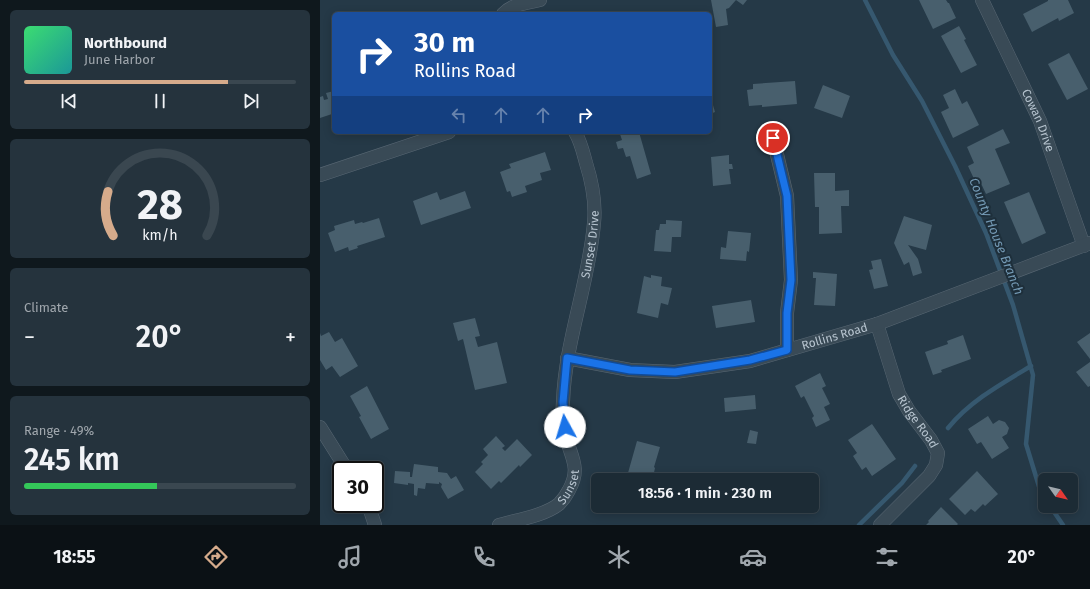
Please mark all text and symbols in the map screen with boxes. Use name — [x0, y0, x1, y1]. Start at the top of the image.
text: 30 m — [414, 26, 475, 59]
icon: right — [348, 28, 400, 80]
text: Northbound — [84, 34, 167, 52]
text: June Harbor — [84, 52, 155, 67]
text: Rollins Road — [414, 60, 516, 82]
street label: Cowan Drive — [1019, 87, 1057, 154]
icon: previous — [58, 90, 80, 112]
icon: pause — [149, 90, 171, 112]
icon: next — [240, 90, 262, 112]
icon: left — [448, 104, 470, 126]
icon: ahead — [490, 104, 512, 126]
icon: ahead — [532, 104, 554, 126]
icon: right — [574, 104, 596, 126]
pin — [756, 121, 790, 155]
icon: arrive — [762, 127, 784, 149]
water label: County House Branch — [966, 176, 1027, 297]
text: 28 — [137, 180, 183, 230]
street label: Sunset Drive — [578, 210, 602, 280]
text: km/h — [142, 227, 178, 244]
text: Climate — [24, 300, 68, 315]
text: 20° — [136, 319, 184, 355]
street label: Rollins Road — [800, 320, 869, 353]
text: − — [24, 324, 35, 351]
text: + — [285, 324, 296, 351]
street label: Ridge Road — [894, 393, 941, 451]
position arrow — [544, 406, 586, 448]
text: Range · 49% — [24, 423, 94, 438]
text: 245 km — [24, 442, 120, 478]
speed limit sign: 30 — [332, 461, 384, 513]
street label: Sunset — [555, 469, 582, 507]
north arrow — [1038, 473, 1078, 513]
map controls — [1038, 473, 1078, 513]
text: 18:56 · 1 min · 230 m — [638, 484, 772, 502]
icon: directions — [202, 543, 230, 571]
icon: music — [336, 543, 364, 571]
icon: phone — [470, 543, 498, 571]
icon: climate — [605, 543, 633, 571]
icon: car — [739, 543, 767, 571]
icon: filters — [873, 543, 901, 571]
text: 18:55 — [53, 546, 96, 568]
text: 20° — [1008, 546, 1037, 568]

